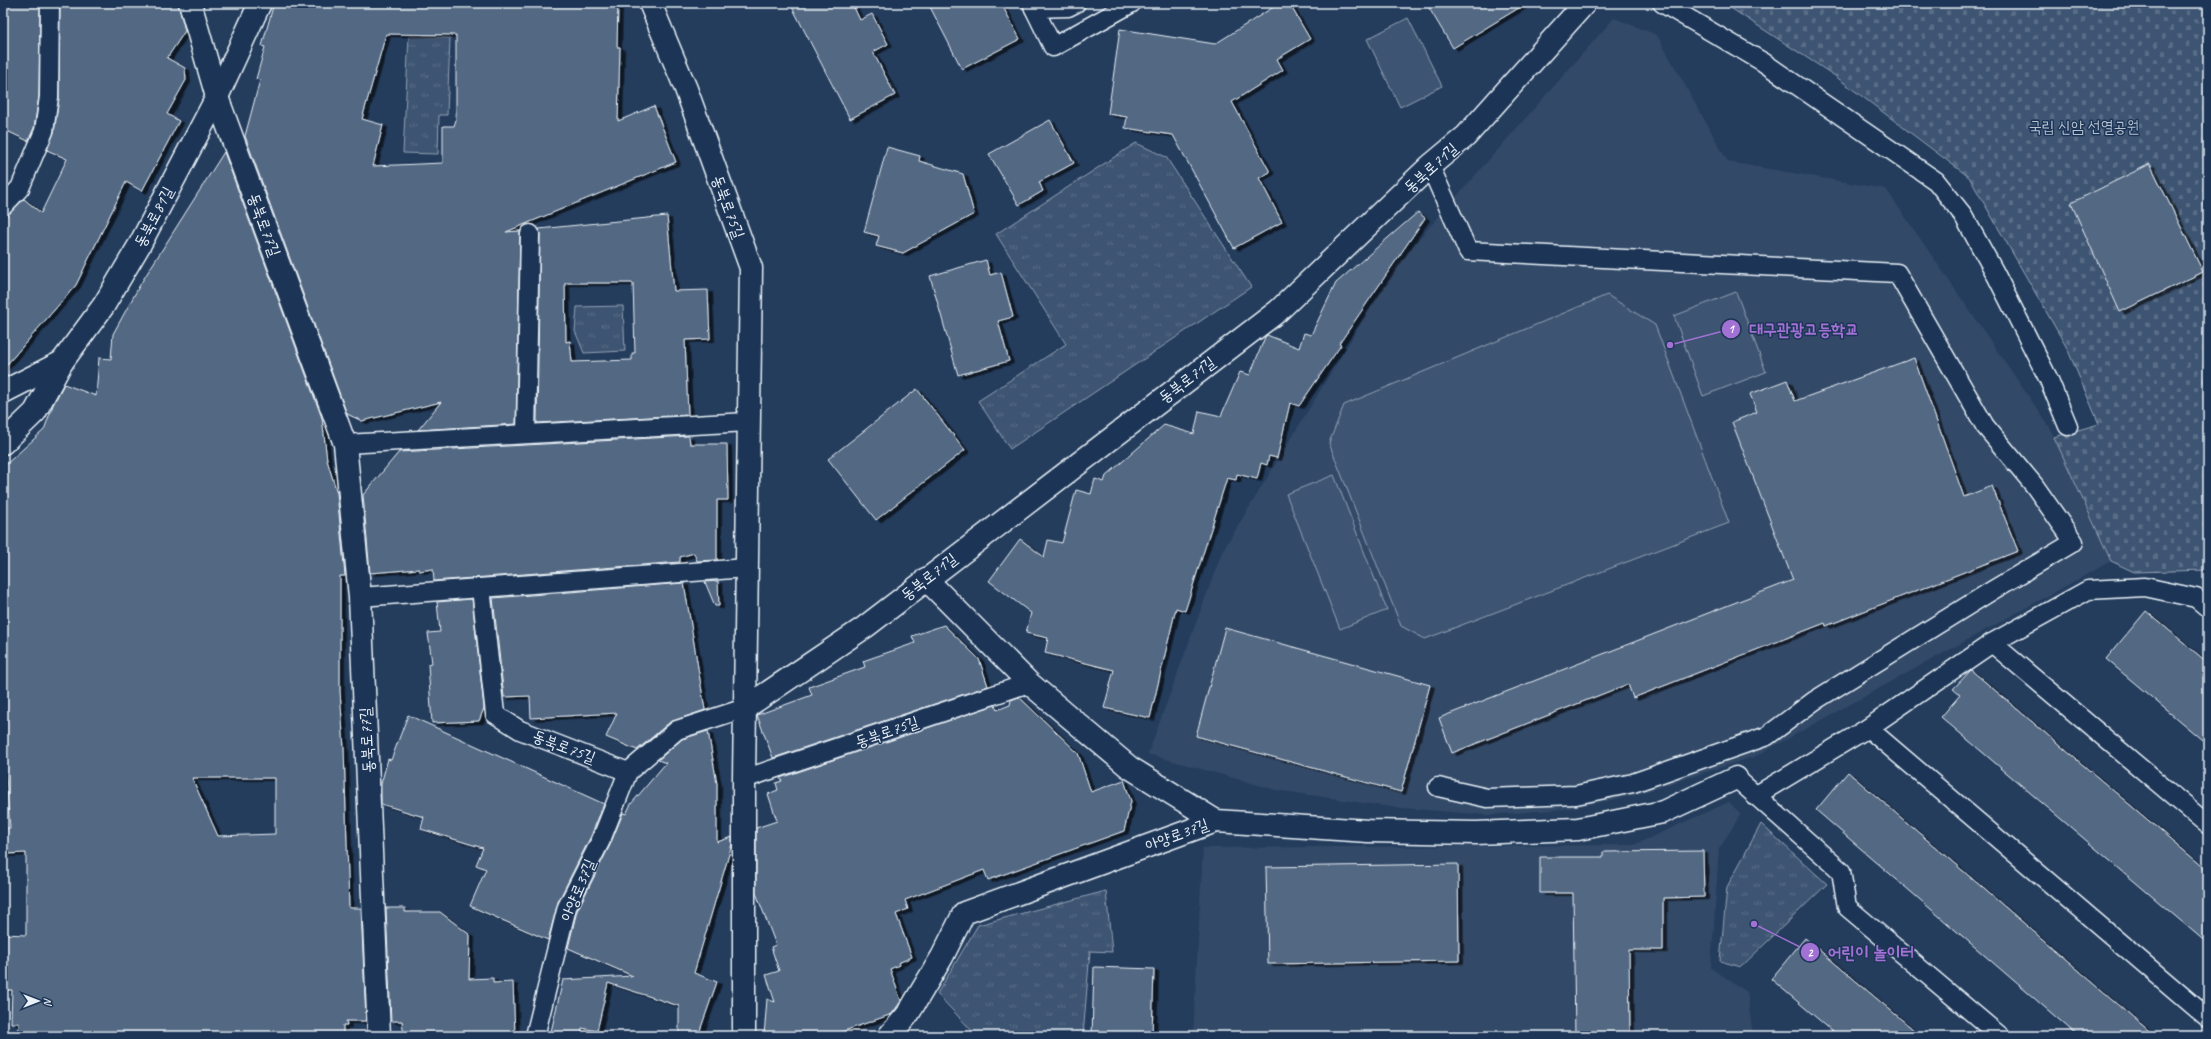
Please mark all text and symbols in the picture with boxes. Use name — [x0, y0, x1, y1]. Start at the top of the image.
park label: 국립 신암 선열공원 — [2029, 117, 2139, 137]
street label: 동북로71길 — [1400, 138, 1462, 197]
street label: 동북로75길 — [707, 173, 749, 241]
street label: 동북로81길 — [130, 183, 178, 251]
street label: 동북로77길 — [243, 191, 285, 259]
callout: 대구관광고등학교 — [1721, 315, 1867, 344]
text: 대구관광고등학교 — [1749, 319, 1859, 340]
text: 1 — [1728, 321, 1735, 337]
street label: 동북로71길 — [1155, 352, 1219, 408]
street label: 동북로71길 — [897, 549, 961, 605]
street label: 동북로77길 — [355, 706, 379, 773]
street label: 동북로75길 — [853, 712, 922, 752]
street label: 동북로75길 — [530, 726, 598, 768]
street label: 아양로37길 — [1143, 814, 1211, 856]
street label: 아양로37길 — [556, 856, 600, 924]
callout: 어린이 놀이터 — [1800, 938, 1922, 967]
text: 어린이 놀이터 — [1828, 942, 1914, 963]
text: 2 — [1807, 945, 1814, 961]
north arrow — [18, 981, 58, 1021]
text: N — [41, 998, 55, 1007]

